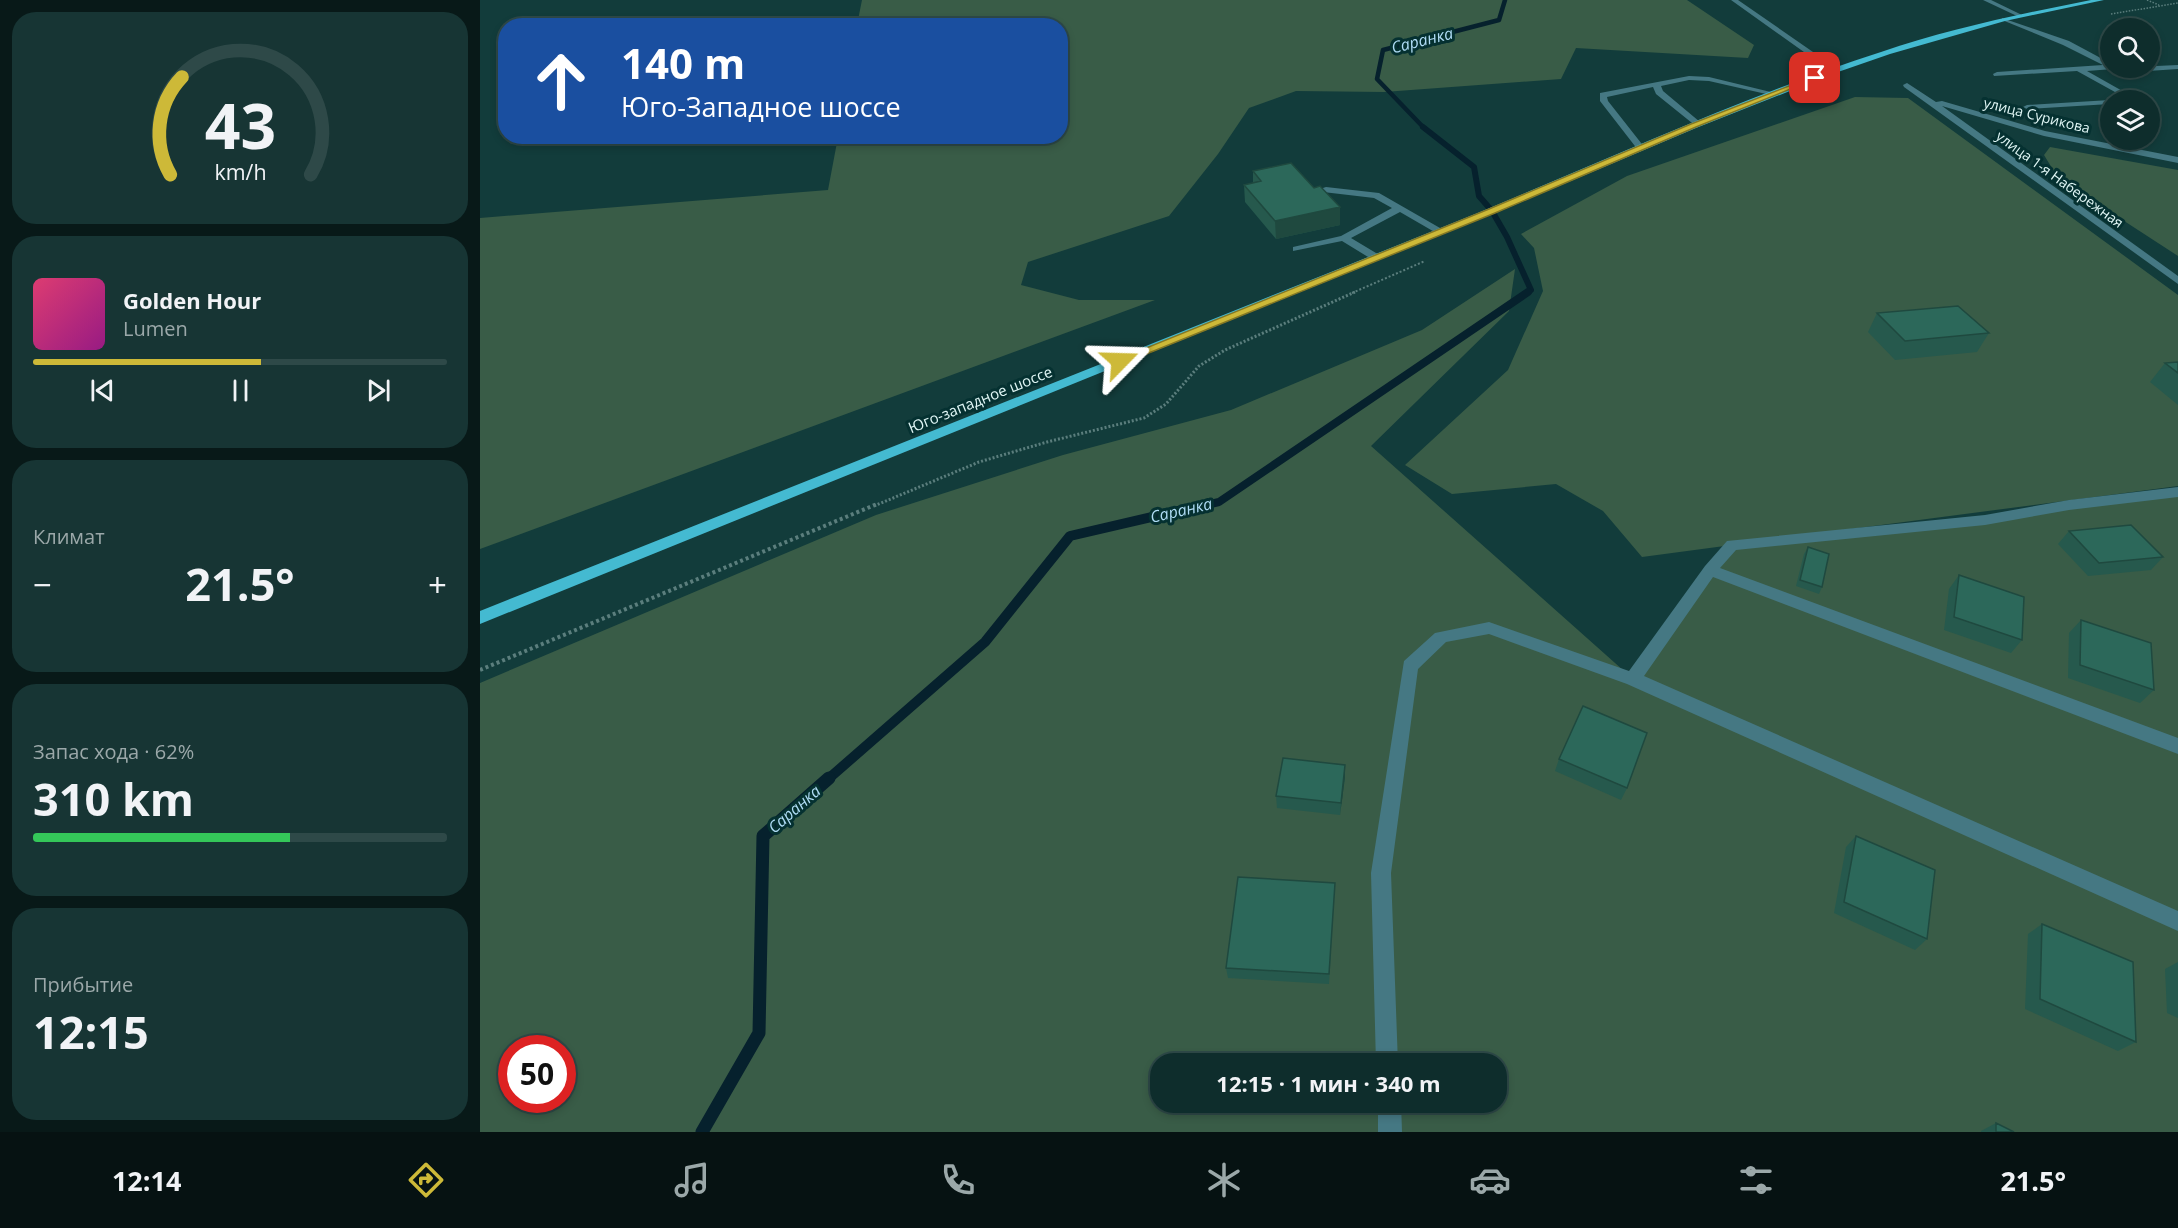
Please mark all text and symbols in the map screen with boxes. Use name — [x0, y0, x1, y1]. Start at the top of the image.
map controls — [2100, 18, 2160, 150]
button: search — [2100, 18, 2160, 78]
water label: Саранка — [1389, 22, 1455, 58]
text: 140 m — [621, 34, 745, 91]
icon: ahead — [522, 42, 600, 120]
pin — [1789, 52, 1840, 103]
icon: arrive — [1798, 61, 1831, 94]
text: 43 — [204, 82, 276, 167]
text: Юго-Западное шоссе — [621, 88, 901, 125]
button: layers — [2100, 90, 2160, 150]
street label: улица Сурикова — [1982, 93, 2092, 137]
street label: улица 1-я Набережная — [1992, 126, 2128, 232]
text: km/h — [214, 157, 266, 186]
text: Golden Hour — [123, 285, 261, 315]
text: Lumen — [123, 315, 188, 342]
position arrow — [1088, 329, 1152, 393]
street label: Юго-западное шоссе — [905, 361, 1055, 437]
icon: previous — [86, 374, 119, 407]
icon: pause — [224, 374, 257, 407]
icon: next — [362, 374, 395, 407]
water label: Саранка — [1148, 492, 1214, 528]
text: Климат — [33, 523, 105, 550]
text: 21.5° — [185, 553, 295, 614]
text: − — [33, 562, 52, 607]
text: + — [428, 562, 447, 607]
text: Запас хода · 62% — [33, 738, 194, 765]
text: 310 km — [33, 768, 194, 829]
water label: Саранка — [763, 780, 825, 838]
text: Прибытие — [33, 971, 133, 998]
text: 12:15 — [33, 1001, 149, 1062]
speed limit sign: 50 — [498, 1035, 576, 1113]
text: 12:15 · 1 мин · 340 m — [1216, 1068, 1441, 1098]
icon: directions — [405, 1159, 447, 1201]
icon: music — [671, 1159, 713, 1201]
icon: phone — [937, 1159, 979, 1201]
icon: climate — [1203, 1159, 1245, 1201]
icon: car — [1469, 1159, 1511, 1201]
icon: filters — [1735, 1159, 1777, 1201]
text: 12:14 — [112, 1162, 181, 1199]
text: 21.5° — [2000, 1162, 2066, 1199]

